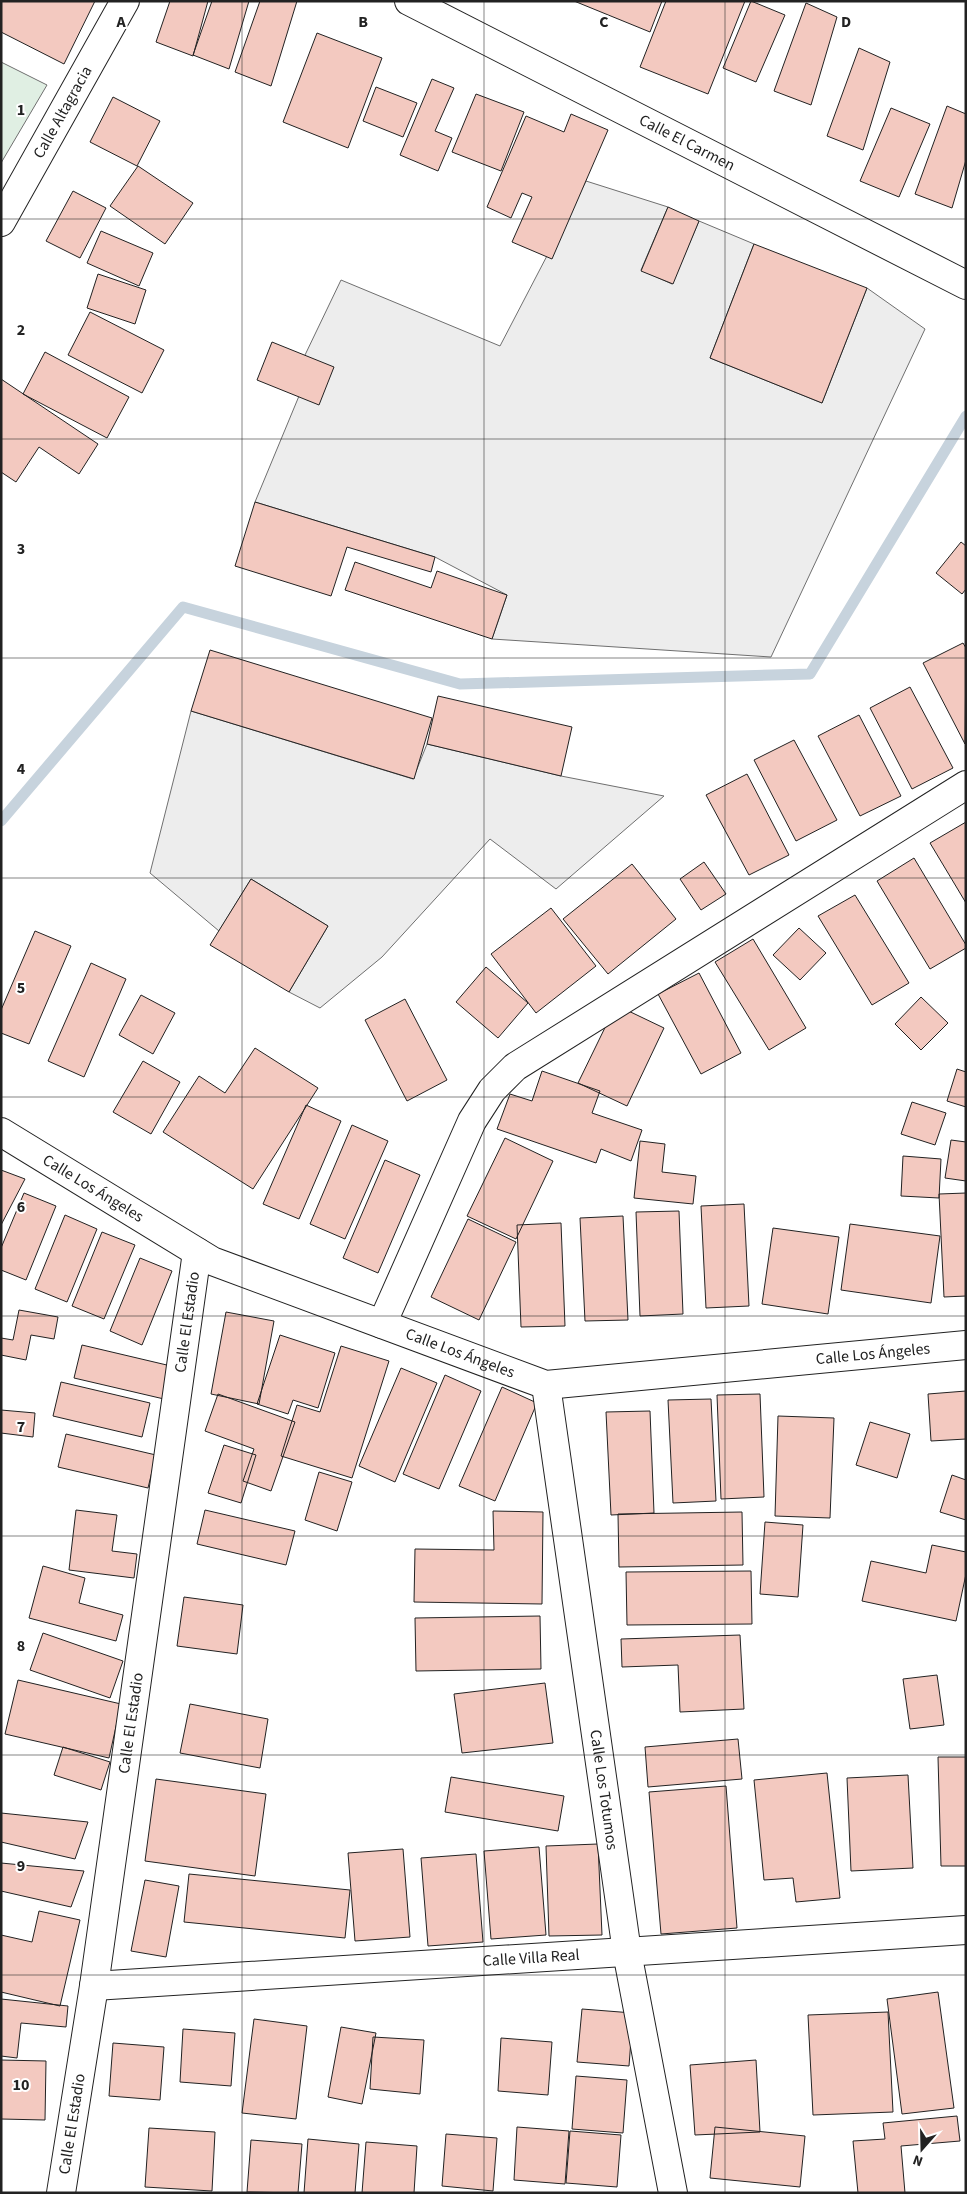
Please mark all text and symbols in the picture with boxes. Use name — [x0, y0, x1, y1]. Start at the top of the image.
text: A — [115, 11, 126, 33]
text: B — [358, 11, 368, 33]
text: C — [599, 11, 609, 33]
text: D — [841, 11, 851, 33]
street label: Calle Altagracia — [28, 62, 97, 162]
text: 1 — [17, 99, 25, 121]
street label: Calle El Carmen — [635, 109, 739, 176]
text: 2 — [17, 319, 25, 341]
text: 3 — [17, 538, 25, 560]
text: 4 — [17, 758, 26, 780]
text: 5 — [17, 977, 25, 999]
street label: Calle Los Ángeles — [38, 1149, 148, 1228]
text: 6 — [17, 1196, 25, 1218]
street label: Calle El Estadio — [169, 1270, 205, 1374]
street label: Calle Los Ángeles — [403, 1323, 518, 1384]
street label: Calle Los Ángeles — [815, 1337, 931, 1370]
text: 7 — [17, 1416, 25, 1438]
text: 8 — [17, 1635, 25, 1657]
street label: Calle El Estadio — [113, 1671, 149, 1775]
street label: Calle Los Totumos — [584, 1728, 623, 1852]
text: 9 — [17, 1855, 25, 1877]
street label: Calle Villa Real — [482, 1944, 580, 1972]
street label: Calle El Estadio — [53, 2072, 91, 2176]
text: 10 — [13, 2074, 29, 2096]
north arrow — [897, 2124, 947, 2174]
text: N — [910, 2149, 926, 2171]

